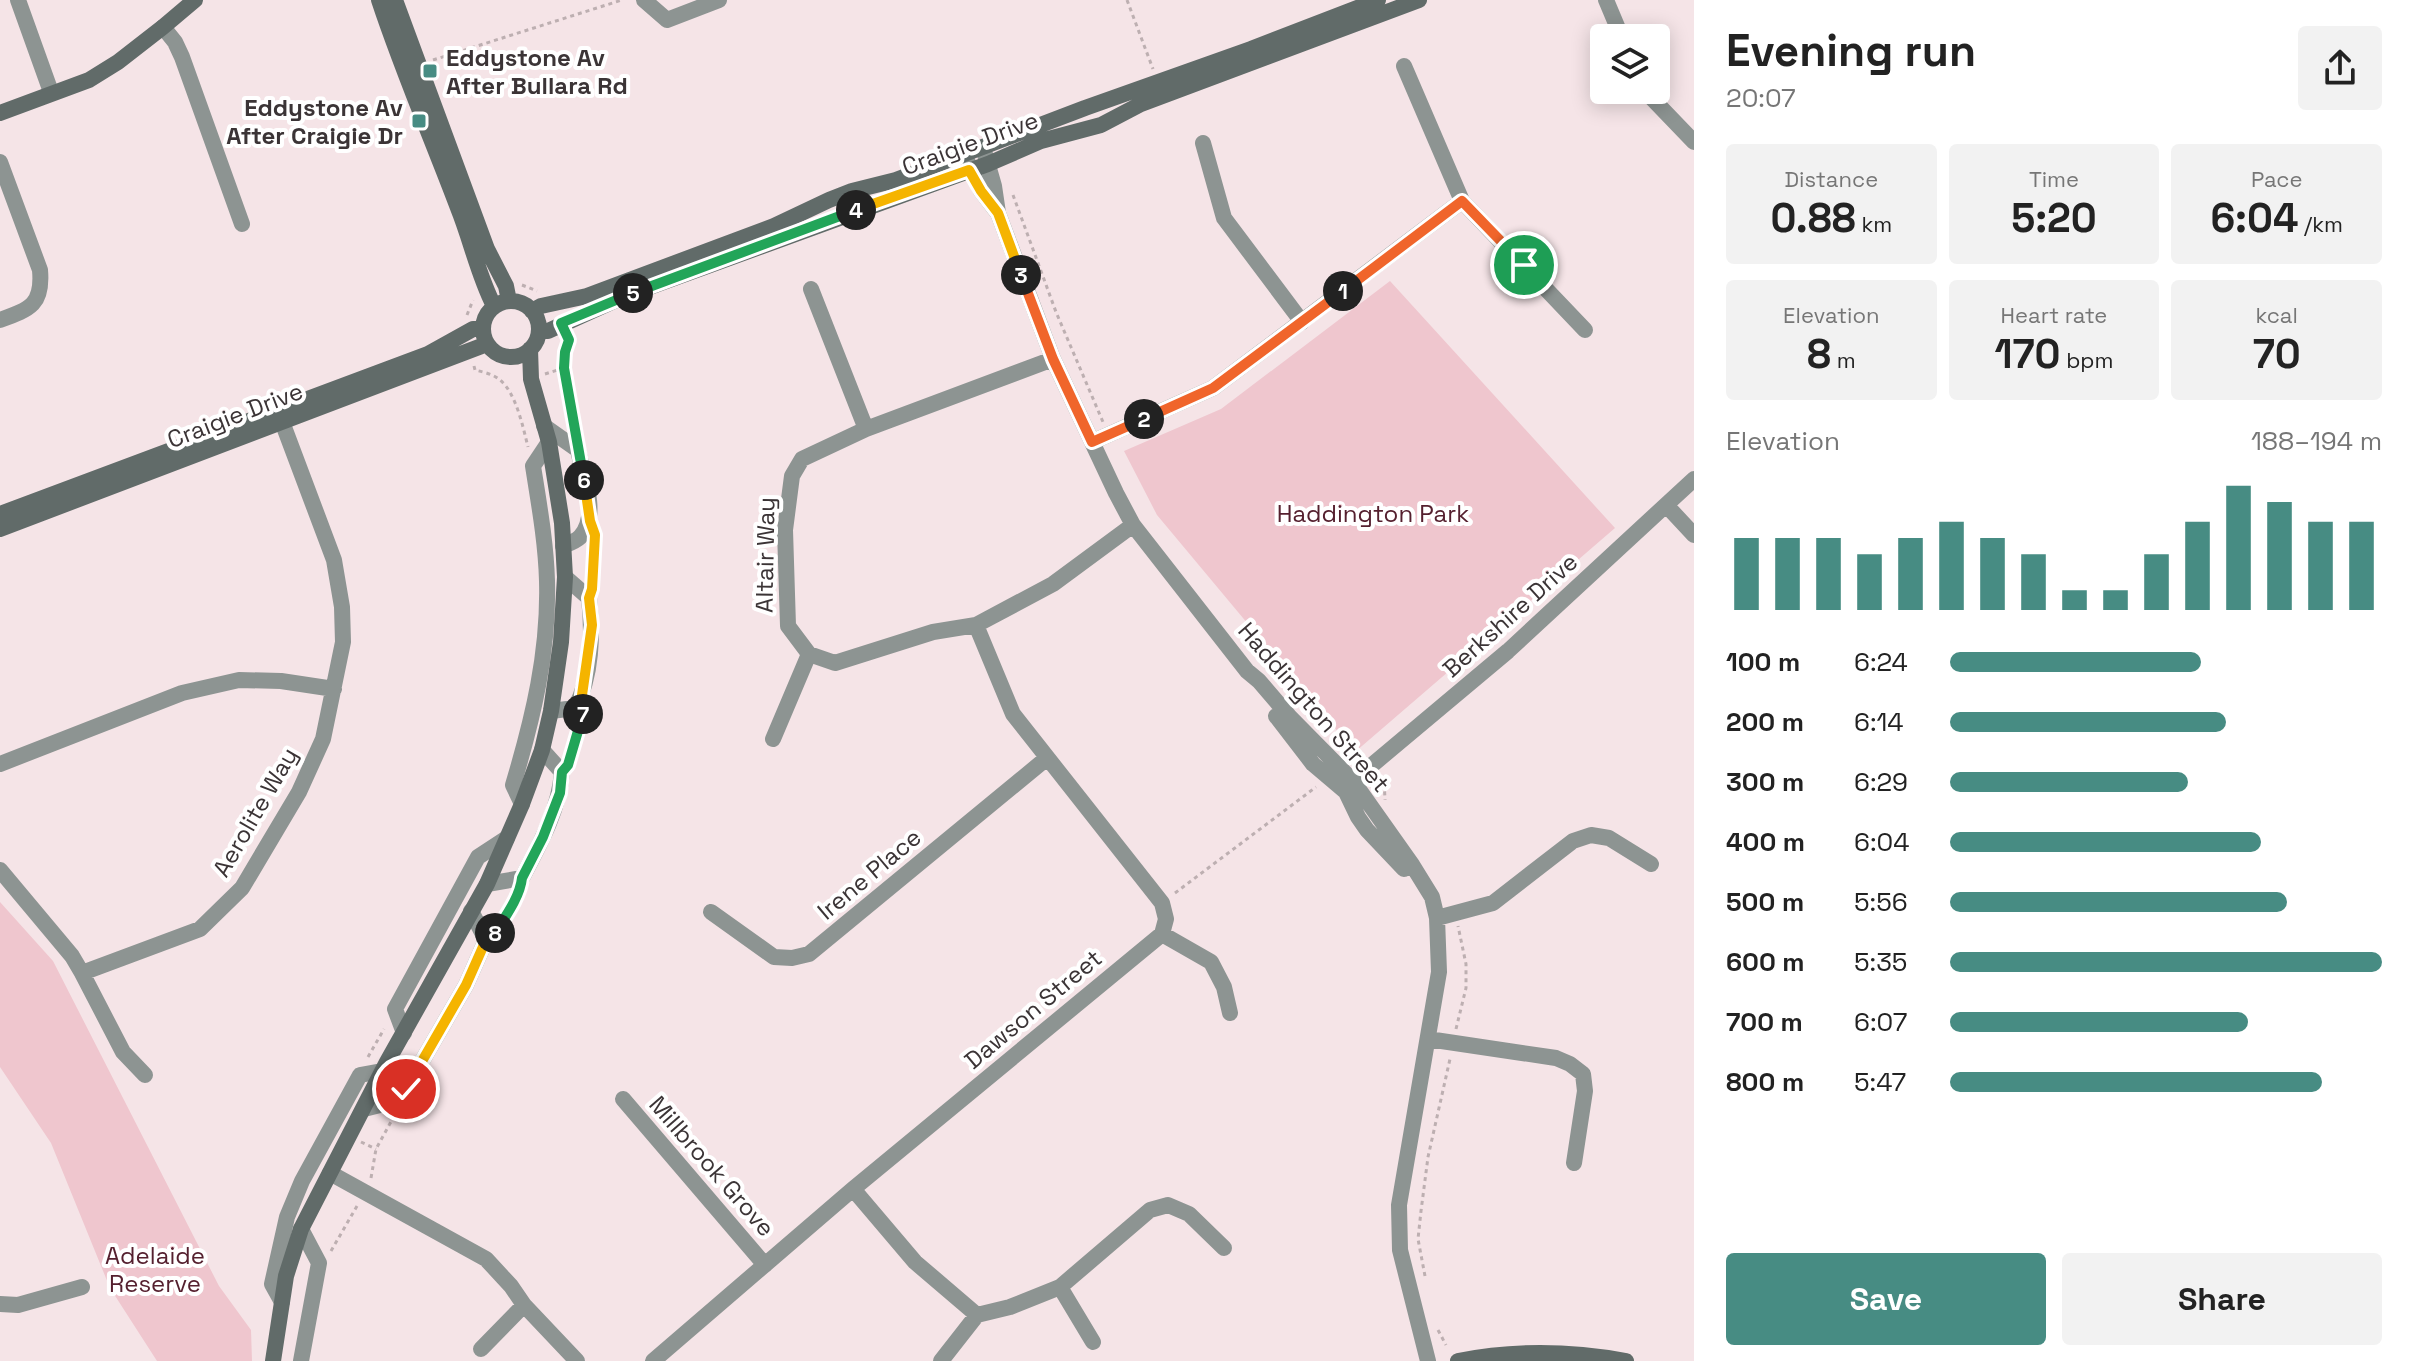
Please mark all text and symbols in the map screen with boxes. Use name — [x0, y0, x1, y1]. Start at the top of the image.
text: Evening run — [1726, 23, 1976, 79]
map controls — [1590, 24, 1670, 104]
button: layers — [1590, 24, 1670, 104]
button: share — [2298, 26, 2382, 110]
place label: Eddystone Av After Bullara Rd — [446, 42, 628, 101]
marker: Eddystone Av After Bullara Rd — [421, 62, 439, 80]
text: 20:07 — [1726, 81, 1796, 115]
place label: Eddystone Av After Craigie Dr — [226, 92, 403, 151]
street label: Craigie Drive — [898, 104, 1042, 182]
marker: Eddystone Av After Craigie Dr — [410, 112, 428, 130]
text: Distance — [1784, 165, 1878, 193]
text: Time — [2029, 165, 2079, 193]
text: Pace — [2251, 165, 2302, 193]
pin: 4 — [836, 190, 876, 230]
text: 0.88 — [1770, 193, 1856, 244]
text: 5:20 — [2011, 193, 2097, 244]
text: 6:04 — [2210, 193, 2298, 244]
text: 4 — [849, 196, 863, 224]
text: km — [1856, 210, 1892, 238]
text: /km — [2298, 210, 2343, 238]
pin — [1490, 231, 1558, 299]
icon: arrive — [1502, 243, 1546, 287]
pin: 3 — [1001, 255, 1041, 295]
text: 3 — [1014, 261, 1028, 289]
pin: 1 — [1323, 271, 1363, 311]
pin: 5 — [613, 273, 653, 313]
text: 1 — [1338, 277, 1348, 305]
text: 5 — [626, 279, 640, 307]
text: Elevation — [1783, 301, 1880, 329]
text: Heart rate — [2001, 301, 2107, 329]
text: kcal — [2255, 301, 2298, 329]
text: 8 — [1807, 329, 1831, 380]
text: 170 — [1995, 329, 2061, 380]
text: 70 — [2253, 329, 2301, 380]
text: m — [1831, 346, 1856, 374]
text: bpm — [2061, 346, 2113, 374]
street label: Craigie Drive — [163, 375, 307, 455]
pin: 2 — [1124, 399, 1164, 439]
text: 2 — [1137, 405, 1151, 433]
text: Elevation — [1726, 424, 1840, 458]
text: 188–194 m — [2251, 424, 2382, 458]
pin: 6 — [564, 460, 604, 500]
text: 6 — [577, 466, 591, 494]
street label: Altair Way — [748, 497, 782, 613]
park label: Haddington Park — [1277, 498, 1469, 529]
street label: Berkshire Drive — [1436, 546, 1584, 684]
street label: Haddington Street — [1232, 615, 1396, 799]
text: 100 m — [1726, 645, 1800, 679]
text: 6:24 — [1854, 645, 1908, 679]
pin: 7 — [563, 694, 603, 734]
text: 7 — [577, 700, 589, 728]
text: 200 m — [1726, 705, 1804, 739]
text: 6:14 — [1854, 705, 1904, 739]
street label: Aerolite Way — [206, 742, 304, 882]
text: 300 m — [1726, 765, 1804, 799]
text: 6:29 — [1854, 765, 1908, 799]
street label: Irene Place — [811, 822, 927, 926]
text: 400 m — [1726, 825, 1805, 859]
text: 6:04 — [1854, 825, 1909, 859]
text: 500 m — [1726, 885, 1804, 919]
text: 5:56 — [1854, 885, 1908, 919]
pin: 8 — [475, 913, 515, 953]
text: 8 — [488, 919, 502, 947]
street label: Dawson Street — [958, 942, 1108, 1076]
text: 600 m — [1726, 945, 1805, 979]
text: 5:35 — [1854, 945, 1907, 979]
text: 700 m — [1726, 1005, 1803, 1039]
text: 6:07 — [1854, 1005, 1907, 1039]
pin — [372, 1055, 440, 1123]
text: 800 m — [1726, 1065, 1804, 1099]
text: 5:47 — [1854, 1065, 1906, 1099]
icon: check — [384, 1067, 428, 1111]
street label: Millbrook Grove — [642, 1089, 782, 1243]
park label: Adelaide Reserve — [105, 1240, 205, 1299]
button: Save — [1726, 1253, 2046, 1345]
button: Share — [2062, 1253, 2382, 1345]

